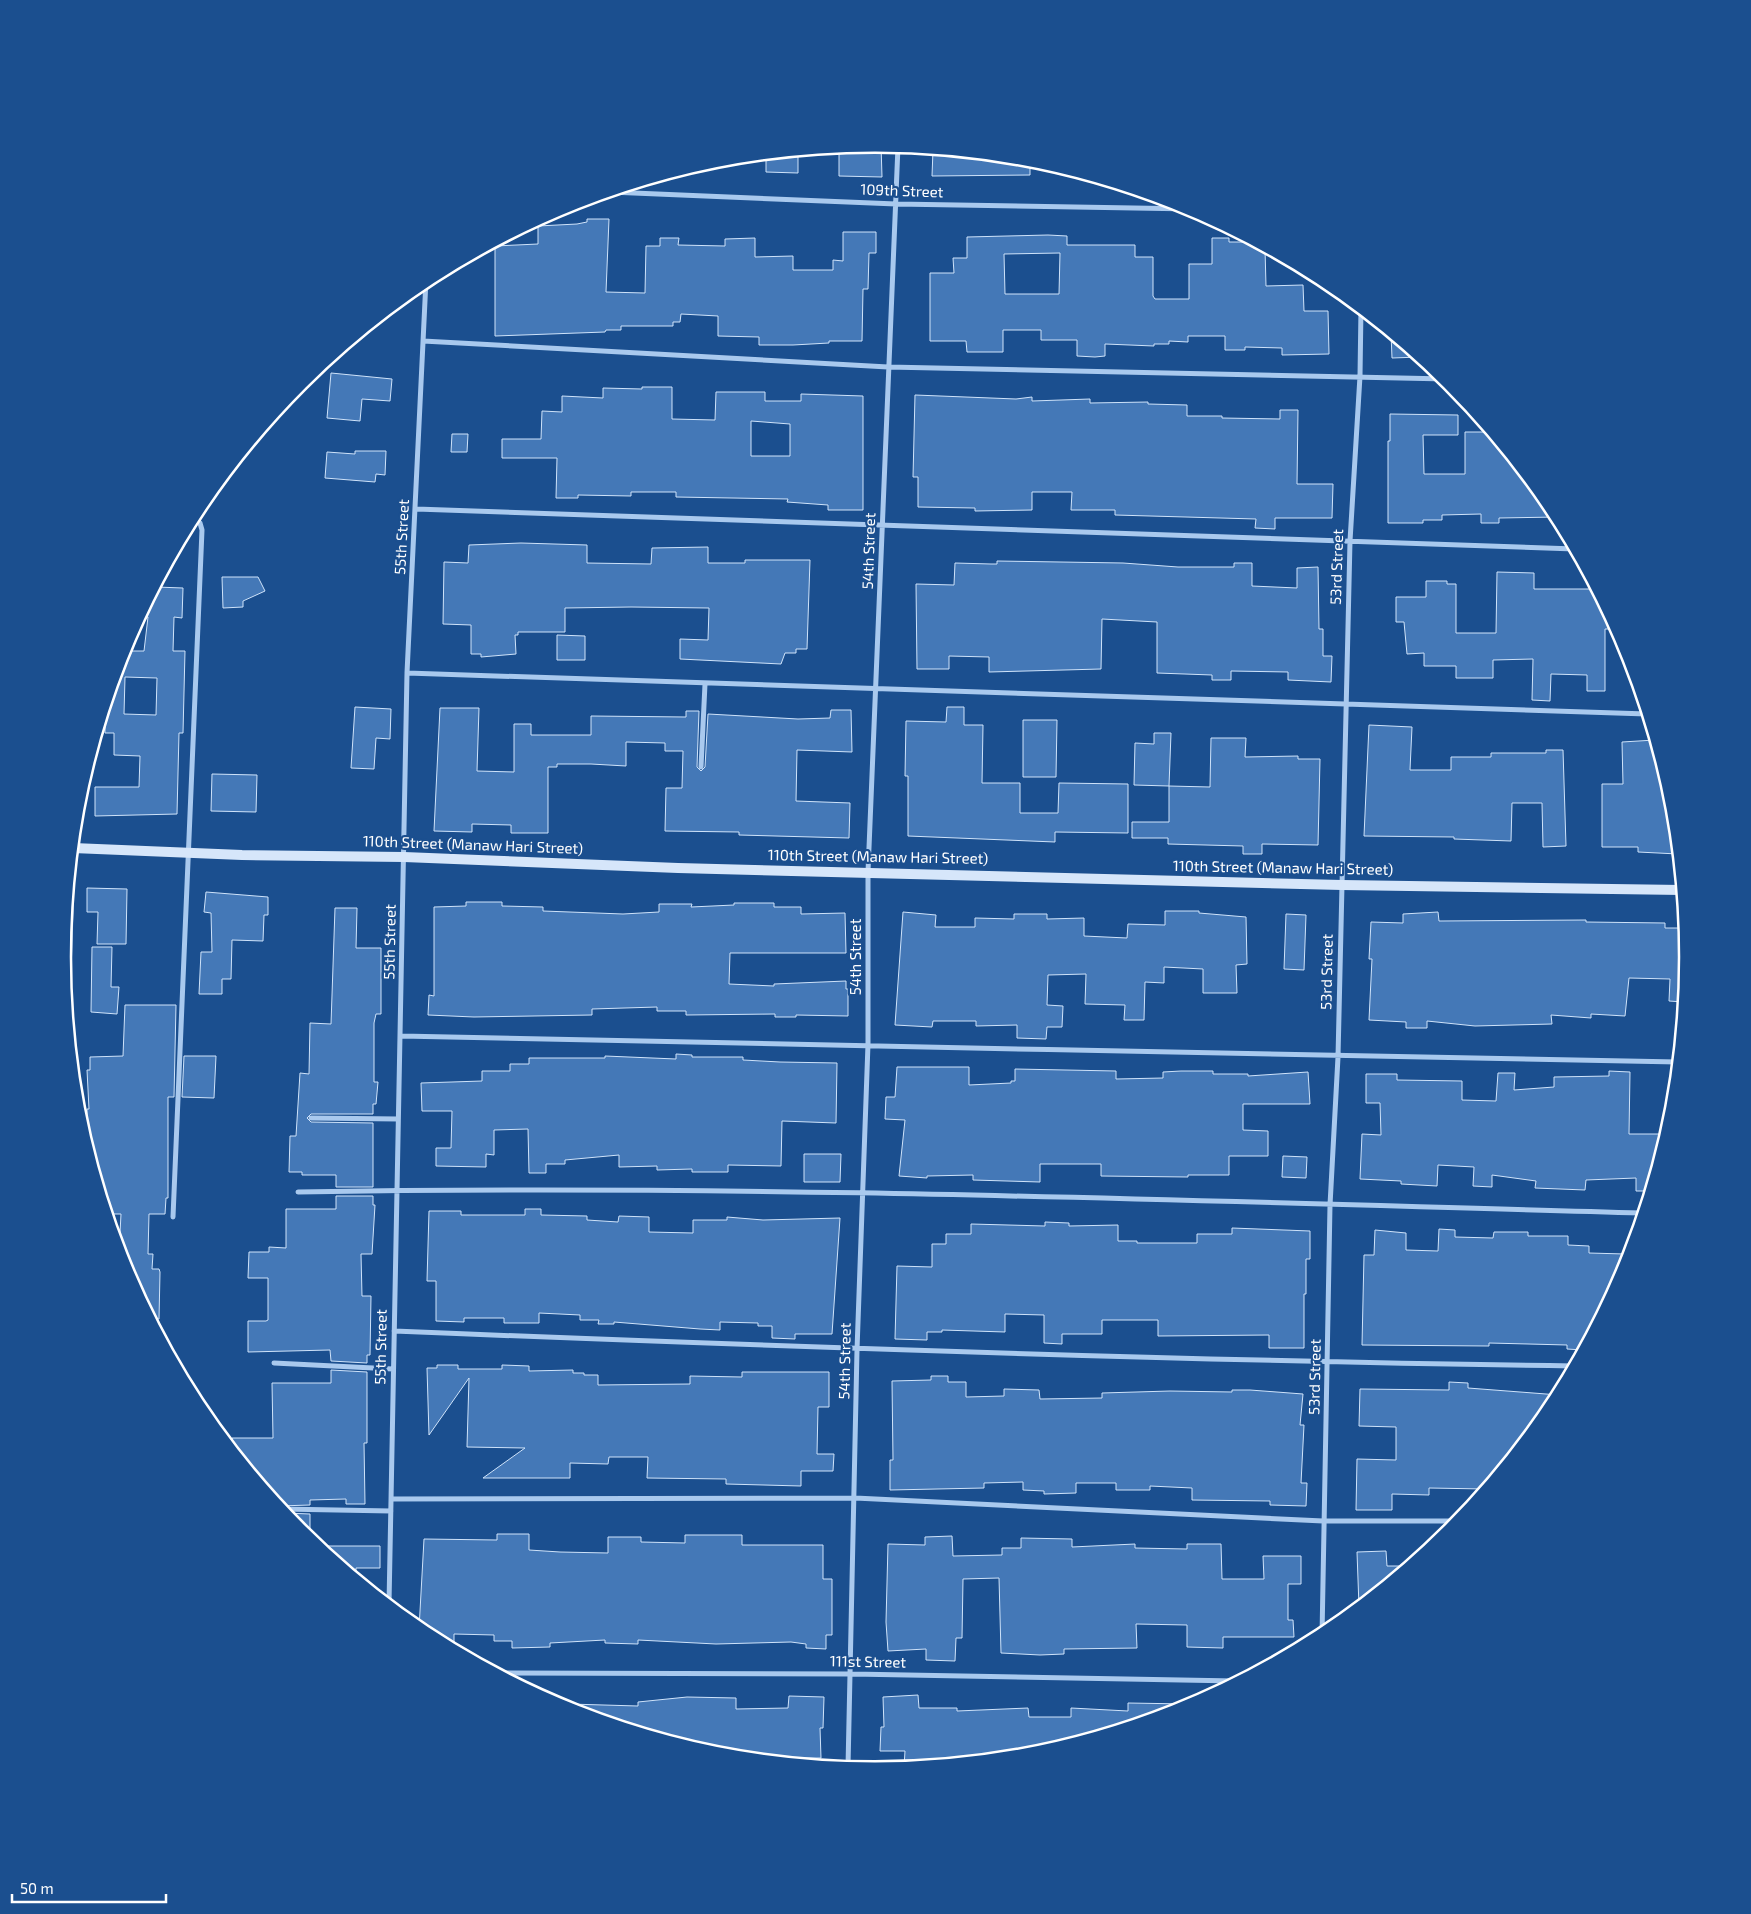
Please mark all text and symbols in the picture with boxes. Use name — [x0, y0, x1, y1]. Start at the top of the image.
street label: 109th Street — [860, 180, 944, 200]
street label: 55th Street — [390, 498, 412, 575]
street label: 54th Street — [858, 512, 878, 590]
street label: 53rd Street — [1326, 528, 1346, 605]
street label: 110th Street (Manaw Hari Street) — [363, 831, 584, 857]
street label: 110th Street (Manaw Hari Street) — [768, 845, 988, 867]
street label: 110th Street (Manaw Hari Street) — [1173, 856, 1393, 878]
street label: 55th Street — [379, 904, 399, 980]
street label: 54th Street — [846, 918, 864, 995]
street label: 53rd Street — [1316, 934, 1336, 1010]
street label: 55th Street — [370, 1309, 390, 1385]
street label: 54th Street — [834, 1322, 854, 1400]
street label: 53rd Street — [1304, 1339, 1324, 1415]
street label: 111st Street — [830, 1651, 907, 1671]
scale bar — [12, 1872, 166, 1904]
text: 50 m — [20, 1879, 54, 1897]

